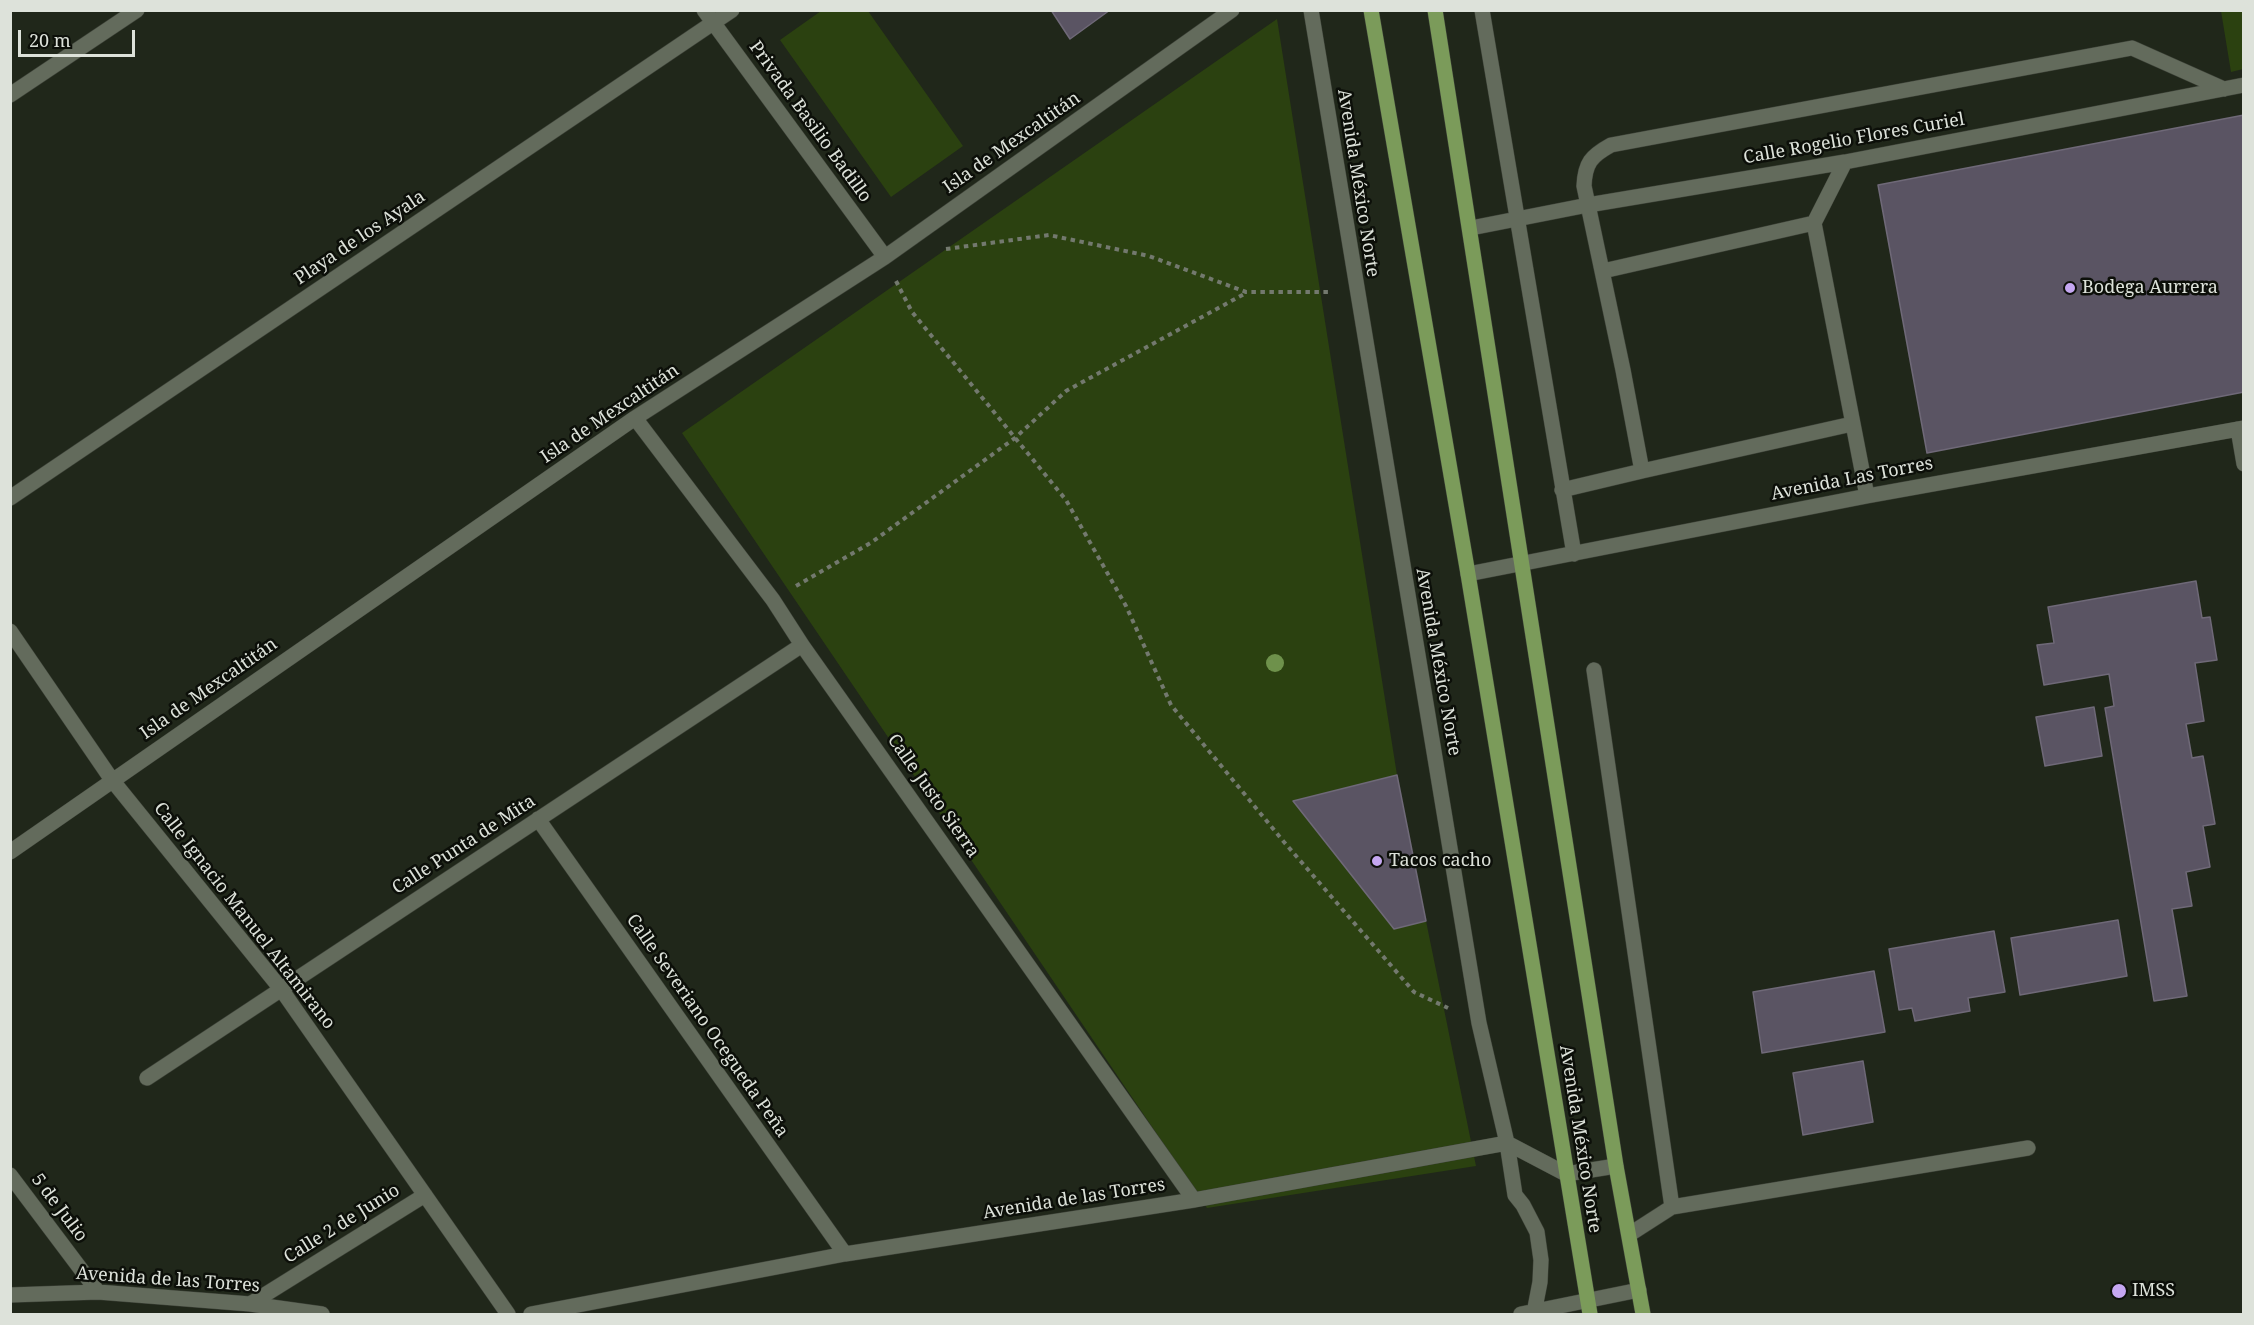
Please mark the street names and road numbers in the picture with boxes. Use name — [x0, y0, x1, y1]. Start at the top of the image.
street label: Privada Basilio Badillo — [744, 37, 876, 207]
street label: Avenida México Norte — [1332, 87, 1384, 279]
street label: Isla de Mexcaltitán — [939, 88, 1085, 198]
street label: Calle Rogelio Flores Curiel — [1742, 109, 1966, 169]
street label: Playa de los Ayala — [290, 186, 430, 290]
street label: Isla de Mexcaltitán — [537, 360, 683, 468]
street label: Avenida Las Torres — [1769, 453, 1935, 505]
street label: Avenida México Norte — [1411, 567, 1465, 757]
street label: Isla de Mexcaltitán — [136, 634, 282, 744]
street label: Calle Justo Sierra — [882, 730, 984, 862]
street label: Calle Punta de Mita — [388, 791, 540, 899]
street label: Calle Ignacio Manuel Altamirano — [149, 798, 339, 1034]
street label: Calle Severiano Ocegueda Peña — [621, 910, 793, 1142]
street label: Avenida México Norte — [1554, 1043, 1606, 1235]
street label: 5 de Julio — [26, 1170, 92, 1246]
street label: Avenida de las Torres — [981, 1174, 1167, 1224]
street label: Calle 2 de Junio — [280, 1180, 404, 1268]
street label: Avenida de las Torres — [75, 1263, 261, 1297]

